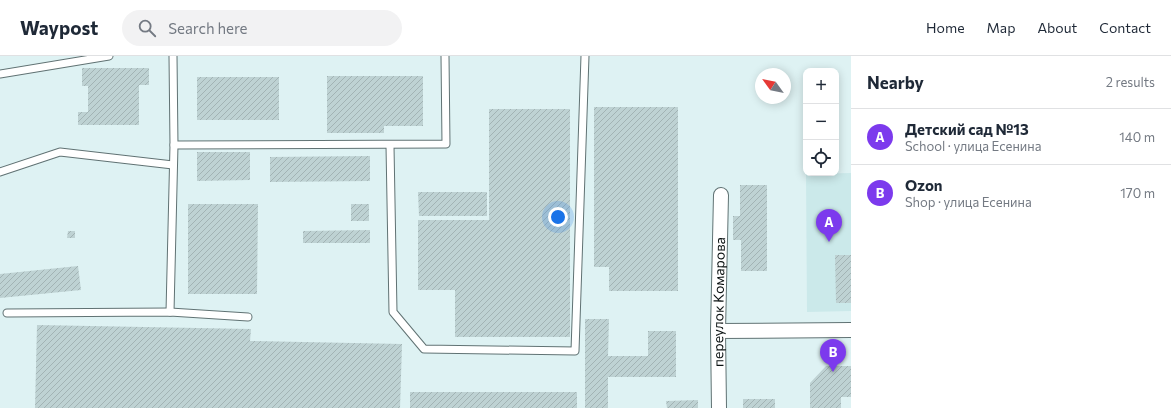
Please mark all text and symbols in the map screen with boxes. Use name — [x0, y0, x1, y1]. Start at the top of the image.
search box — [122, 10, 402, 46]
text: Waypost — [20, 16, 98, 39]
icon: search — [136, 17, 158, 39]
text: Search here — [168, 19, 248, 37]
text: Home — [926, 19, 965, 36]
text: Map — [987, 19, 1015, 36]
text: About — [1037, 19, 1077, 36]
text: Contact — [1099, 19, 1151, 36]
north arrow — [755, 68, 791, 104]
map controls — [803, 68, 839, 176]
button: + — [803, 68, 839, 104]
text: Nearby — [867, 72, 924, 93]
text: 2 results — [1106, 74, 1155, 90]
button: − — [803, 104, 839, 140]
text: Детский сад №13 — [905, 120, 1029, 138]
text: A — [875, 129, 885, 145]
text: 140 m — [1119, 129, 1155, 145]
text: School · улица Есенина — [905, 138, 1041, 154]
button: locate — [803, 140, 839, 176]
text: Ozon — [905, 176, 943, 194]
text: B — [876, 185, 884, 201]
text: 170 m — [1120, 185, 1155, 201]
text: Shop · улица Есенина — [905, 194, 1032, 210]
your location — [548, 207, 568, 227]
pin: A — [816, 209, 842, 242]
street label: переулок Комарова — [709, 237, 728, 367]
pin: B — [820, 339, 846, 372]

